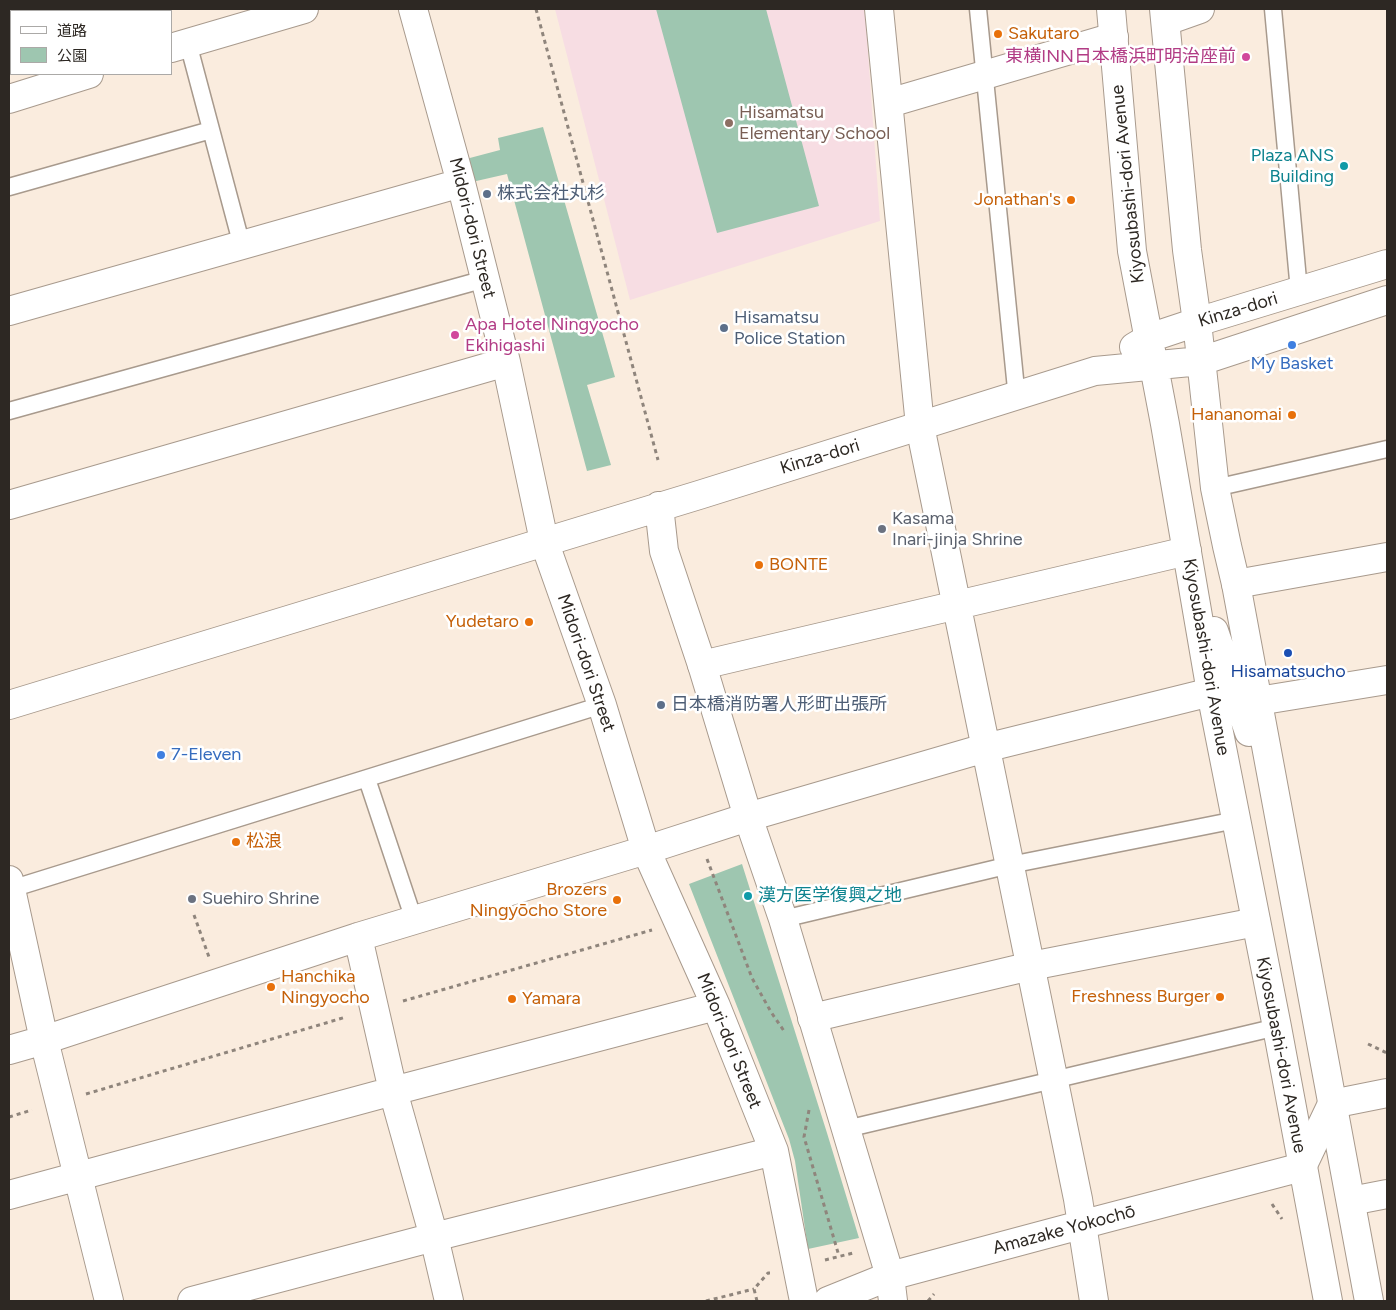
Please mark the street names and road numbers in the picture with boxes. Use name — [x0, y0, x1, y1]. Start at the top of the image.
street label: Kiyosubashi-dori Avenue — [1107, 84, 1149, 284]
street label: Midori-dori Street — [444, 155, 500, 301]
street label: Kinza-dori — [1196, 288, 1280, 332]
street label: Kinza-dori — [778, 435, 862, 479]
street label: Kiyosubashi-dori Avenue — [1178, 557, 1234, 757]
street label: Midori-dori Street — [552, 591, 620, 735]
street label: Kiyosubashi-dori Avenue — [1251, 955, 1311, 1155]
street label: Midori-dori Street — [692, 970, 766, 1112]
street label: Amazake Yokochō — [990, 1201, 1138, 1259]

